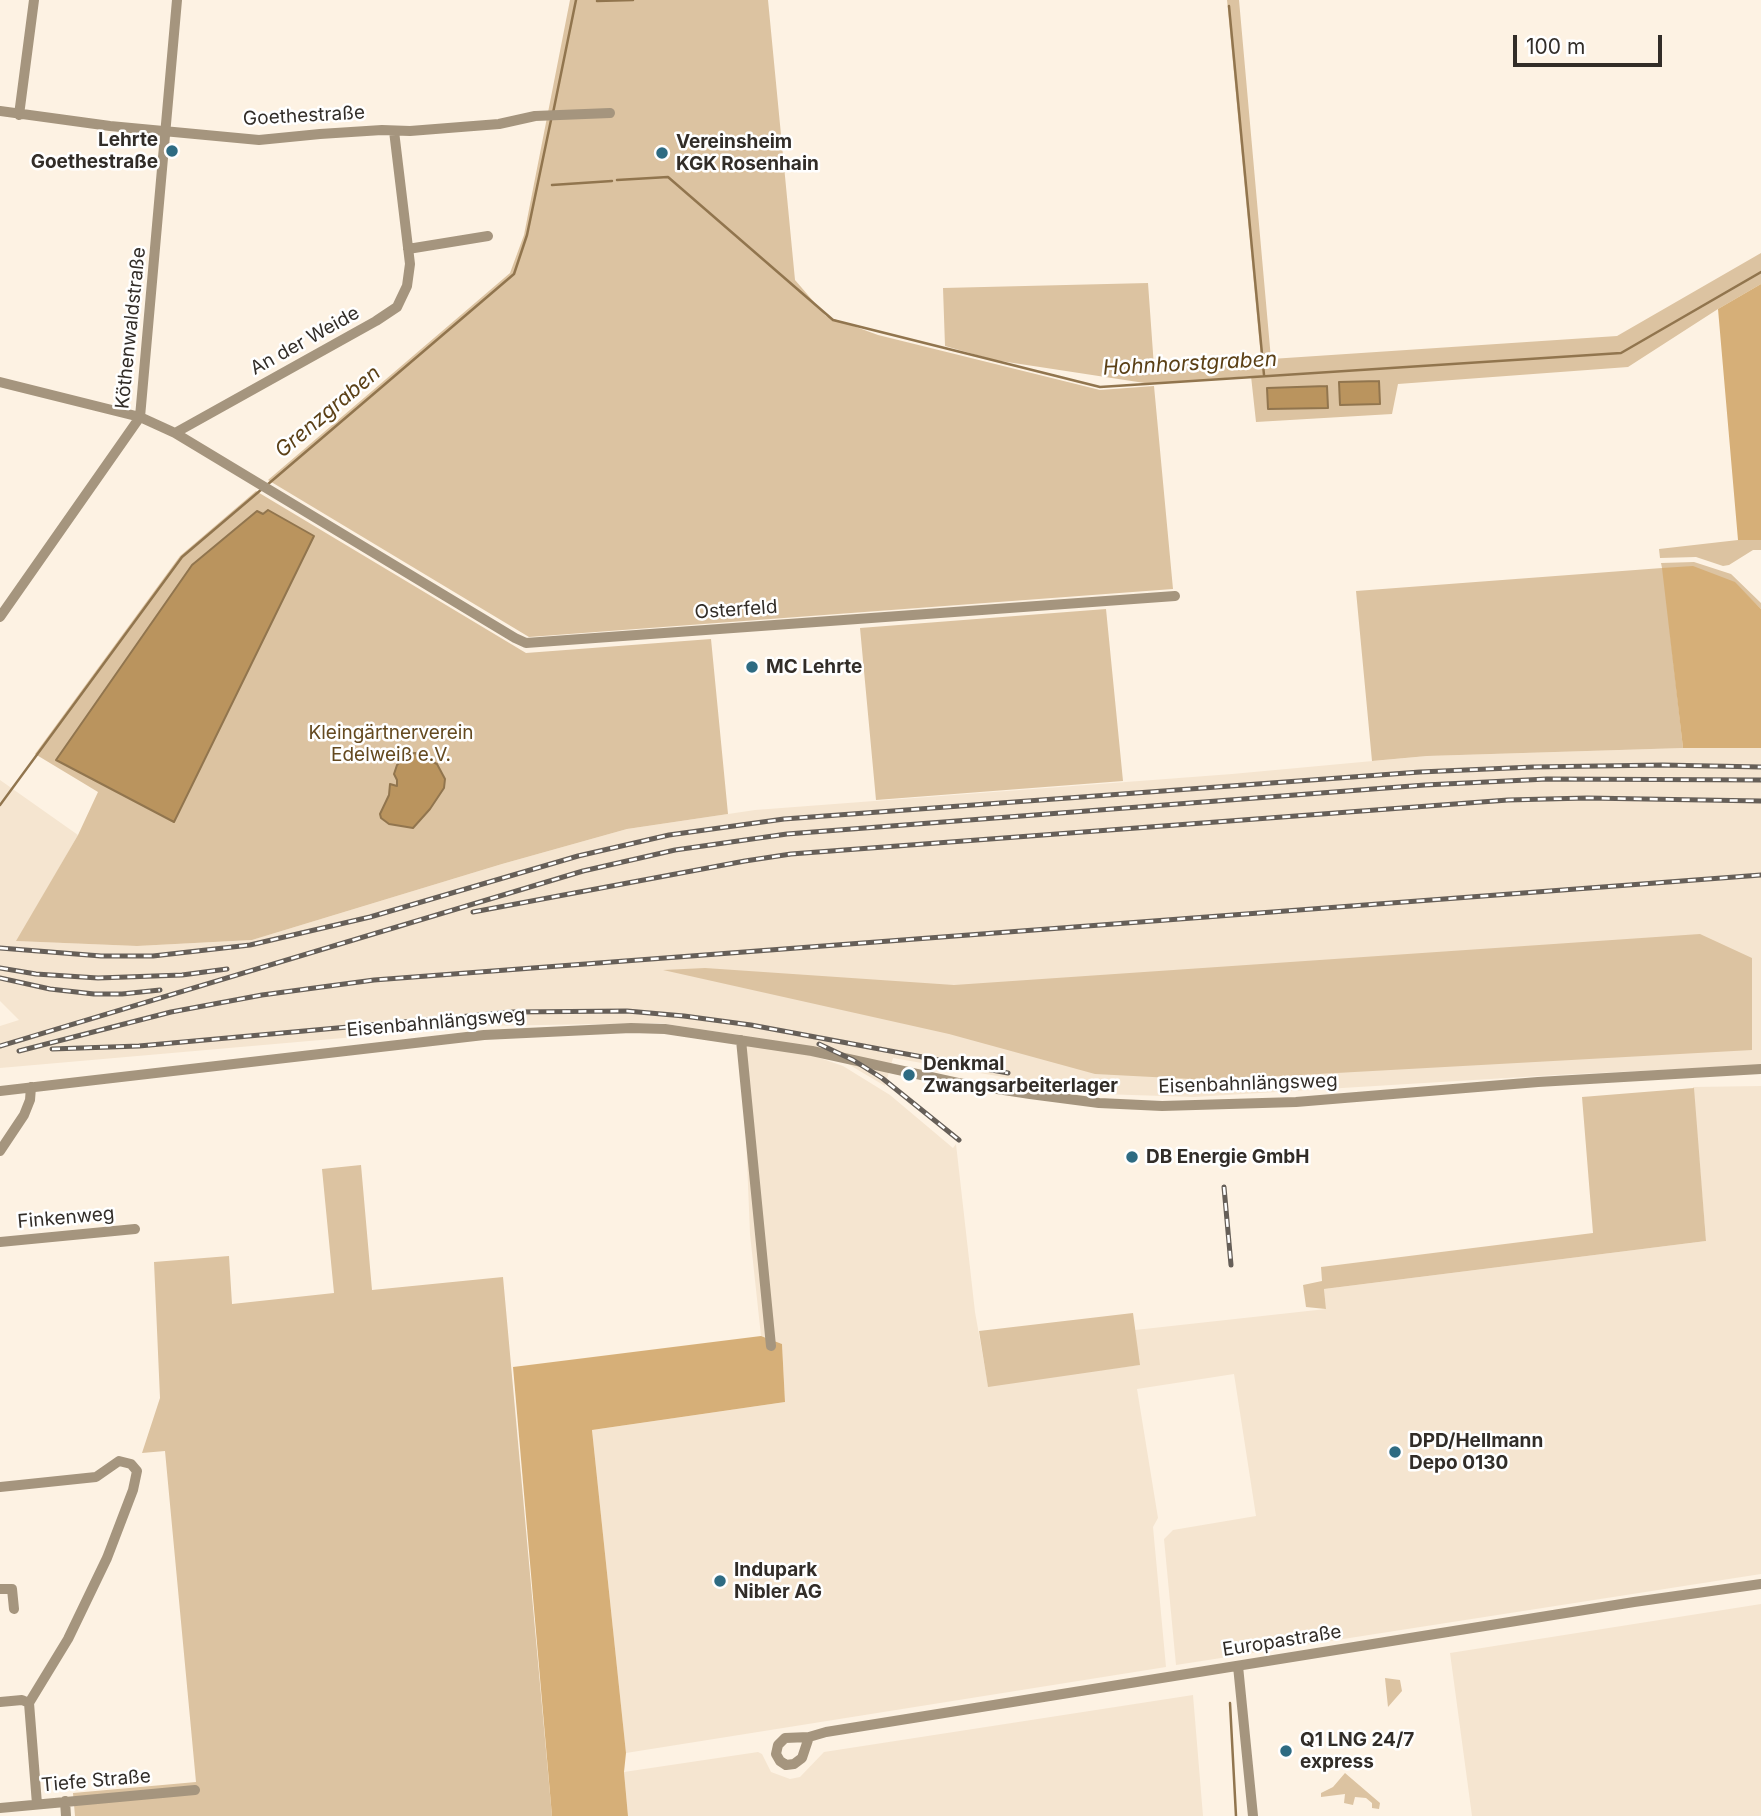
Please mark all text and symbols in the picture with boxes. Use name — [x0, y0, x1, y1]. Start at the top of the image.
scale bar — [1516, 21, 1665, 65]
text: 100 m — [1526, 34, 1585, 59]
street label: Goethestraße — [242, 101, 366, 131]
place label: Lehrte Goethestraße — [31, 129, 158, 173]
place label: Vereinsheim KGK Rosenhain — [676, 131, 819, 175]
marker: Lehrte Goethestraße — [164, 143, 180, 159]
marker: Vereinsheim KGK Rosenhain — [654, 145, 670, 161]
street label: Köthenwaldstraße — [111, 246, 151, 410]
street label: An der Weide — [247, 302, 363, 380]
water label: Hohnhorstgraben — [1102, 347, 1278, 381]
water label: Grenzgraben — [270, 361, 386, 463]
street label: Osterfeld — [694, 596, 778, 624]
place label: MC Lehrte — [766, 656, 862, 678]
marker: MC Lehrte — [744, 659, 760, 675]
park label: Kleingärtnerverein Edelweiß e.V. — [308, 722, 474, 766]
street label: Eisenbahnlängsweg — [346, 1004, 526, 1042]
place label: Denkmal Zwangsarbeiterlager — [923, 1053, 1118, 1097]
marker: Denkmal Zwangsarbeiterlager — [901, 1067, 917, 1083]
street label: Eisenbahnlängsweg — [1158, 1069, 1338, 1099]
place label: DB Energie GmbH — [1146, 1146, 1309, 1168]
marker: DB Energie GmbH — [1124, 1149, 1140, 1165]
street label: Finkenweg — [17, 1202, 115, 1234]
place label: DPD/Hellmann Depo 0130 — [1409, 1430, 1543, 1474]
marker: DPD/Hellmann Depo 0130 — [1387, 1444, 1403, 1460]
place label: Indupark Nibler AG — [734, 1559, 822, 1603]
marker: Indupark Nibler AG — [712, 1573, 728, 1589]
street label: Europastraße — [1221, 1620, 1343, 1662]
place label: Q1 LNG 24/7 express — [1300, 1729, 1414, 1773]
marker: Q1 LNG 24/7 express — [1278, 1743, 1294, 1759]
street label: Tiefe Straße — [40, 1765, 152, 1797]

